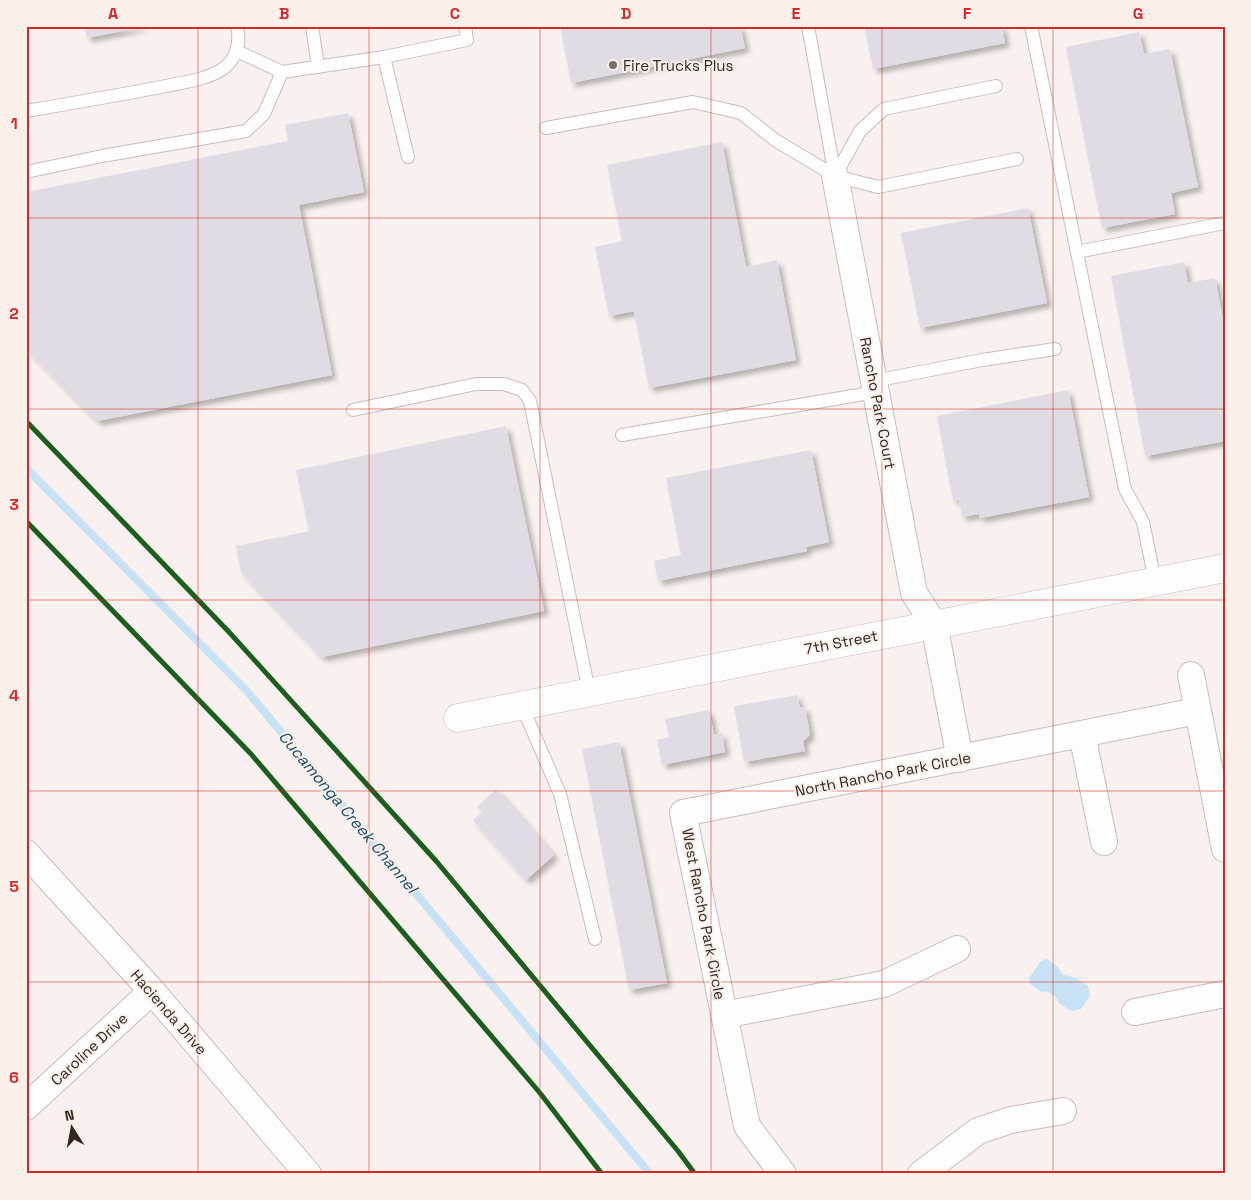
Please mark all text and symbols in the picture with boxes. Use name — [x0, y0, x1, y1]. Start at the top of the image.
text: A — [108, 3, 118, 24]
text: B — [279, 3, 289, 24]
text: C — [450, 3, 460, 24]
text: D — [621, 3, 631, 24]
text: E — [792, 3, 801, 24]
text: F — [963, 3, 972, 24]
text: G — [1133, 3, 1143, 24]
place label: Fire Trucks Plus — [623, 56, 734, 75]
marker: Fire Trucks Plus — [607, 59, 619, 71]
text: 1 — [10, 113, 18, 134]
text: 2 — [9, 303, 19, 324]
street label: Rancho Park Court — [856, 335, 900, 471]
text: 3 — [9, 494, 19, 515]
street label: 7th Street — [803, 626, 879, 658]
text: 4 — [9, 685, 19, 706]
water label: Cucamonga Creek Channel — [274, 726, 424, 899]
street label: North Rancho Park Circle — [793, 748, 973, 800]
street label: West Rancho Park Circle — [678, 827, 730, 1001]
text: 5 — [9, 876, 19, 897]
street label: Hacienda Drive — [127, 965, 211, 1059]
street label: Caroline Drive — [47, 1009, 131, 1089]
text: 6 — [9, 1067, 19, 1088]
north arrow — [48, 1102, 98, 1152]
text: N — [63, 1106, 76, 1125]

